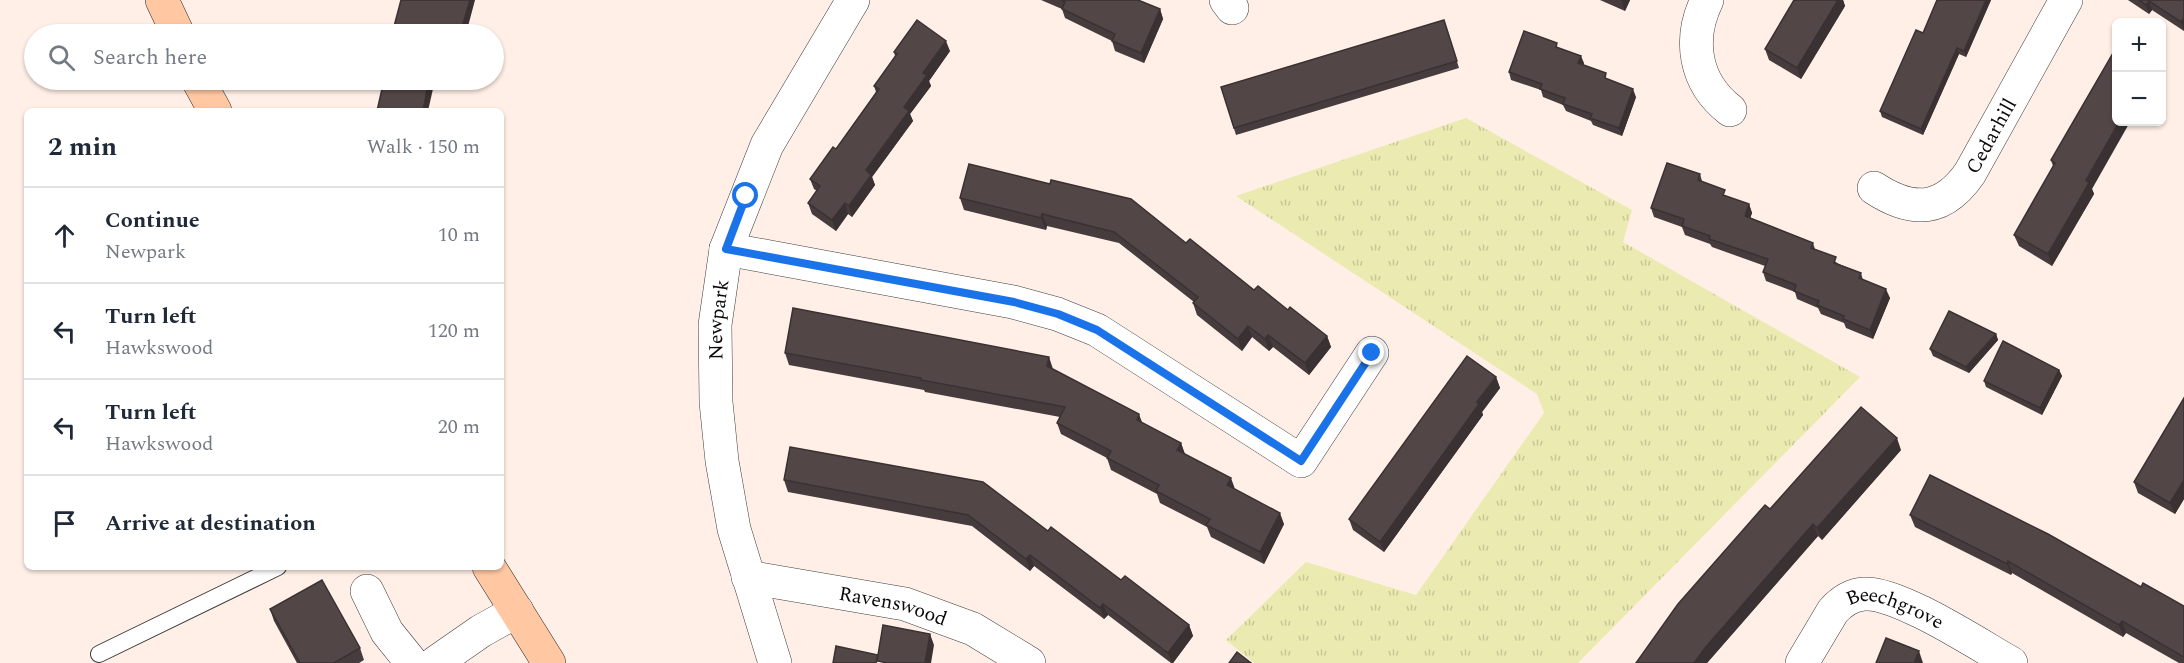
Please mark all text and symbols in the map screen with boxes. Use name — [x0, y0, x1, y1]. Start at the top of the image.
map controls — [2112, 18, 2166, 126]
button: + — [2112, 18, 2166, 72]
search box — [24, 24, 504, 90]
icon: search — [45, 41, 78, 74]
text: Search here — [93, 41, 207, 74]
button: − — [2112, 72, 2166, 126]
street label: Cedarhill — [1958, 93, 2025, 180]
text: 2 min — [48, 127, 117, 167]
text: Walk · 150 m — [367, 132, 480, 162]
route start — [732, 182, 758, 208]
text: Continue — [105, 204, 200, 237]
icon: ahead — [48, 219, 81, 252]
text: 10 m — [438, 220, 480, 250]
text: Newpark — [105, 237, 186, 267]
street label: Newpark — [701, 277, 737, 360]
text: Turn left — [105, 300, 197, 333]
icon: left — [48, 315, 81, 348]
text: 120 m — [428, 316, 480, 346]
text: Hawkswood — [105, 333, 213, 363]
route end — [1358, 339, 1384, 365]
text: Turn left — [105, 396, 197, 429]
icon: left — [48, 411, 81, 444]
text: 20 m — [438, 412, 480, 442]
text: Hawkswood — [105, 429, 213, 459]
icon: arrive — [48, 507, 81, 540]
text: Arrive at destination — [105, 507, 316, 540]
street label: Ravenswood — [837, 579, 951, 634]
street label: Beechgrove — [1842, 580, 1949, 637]

